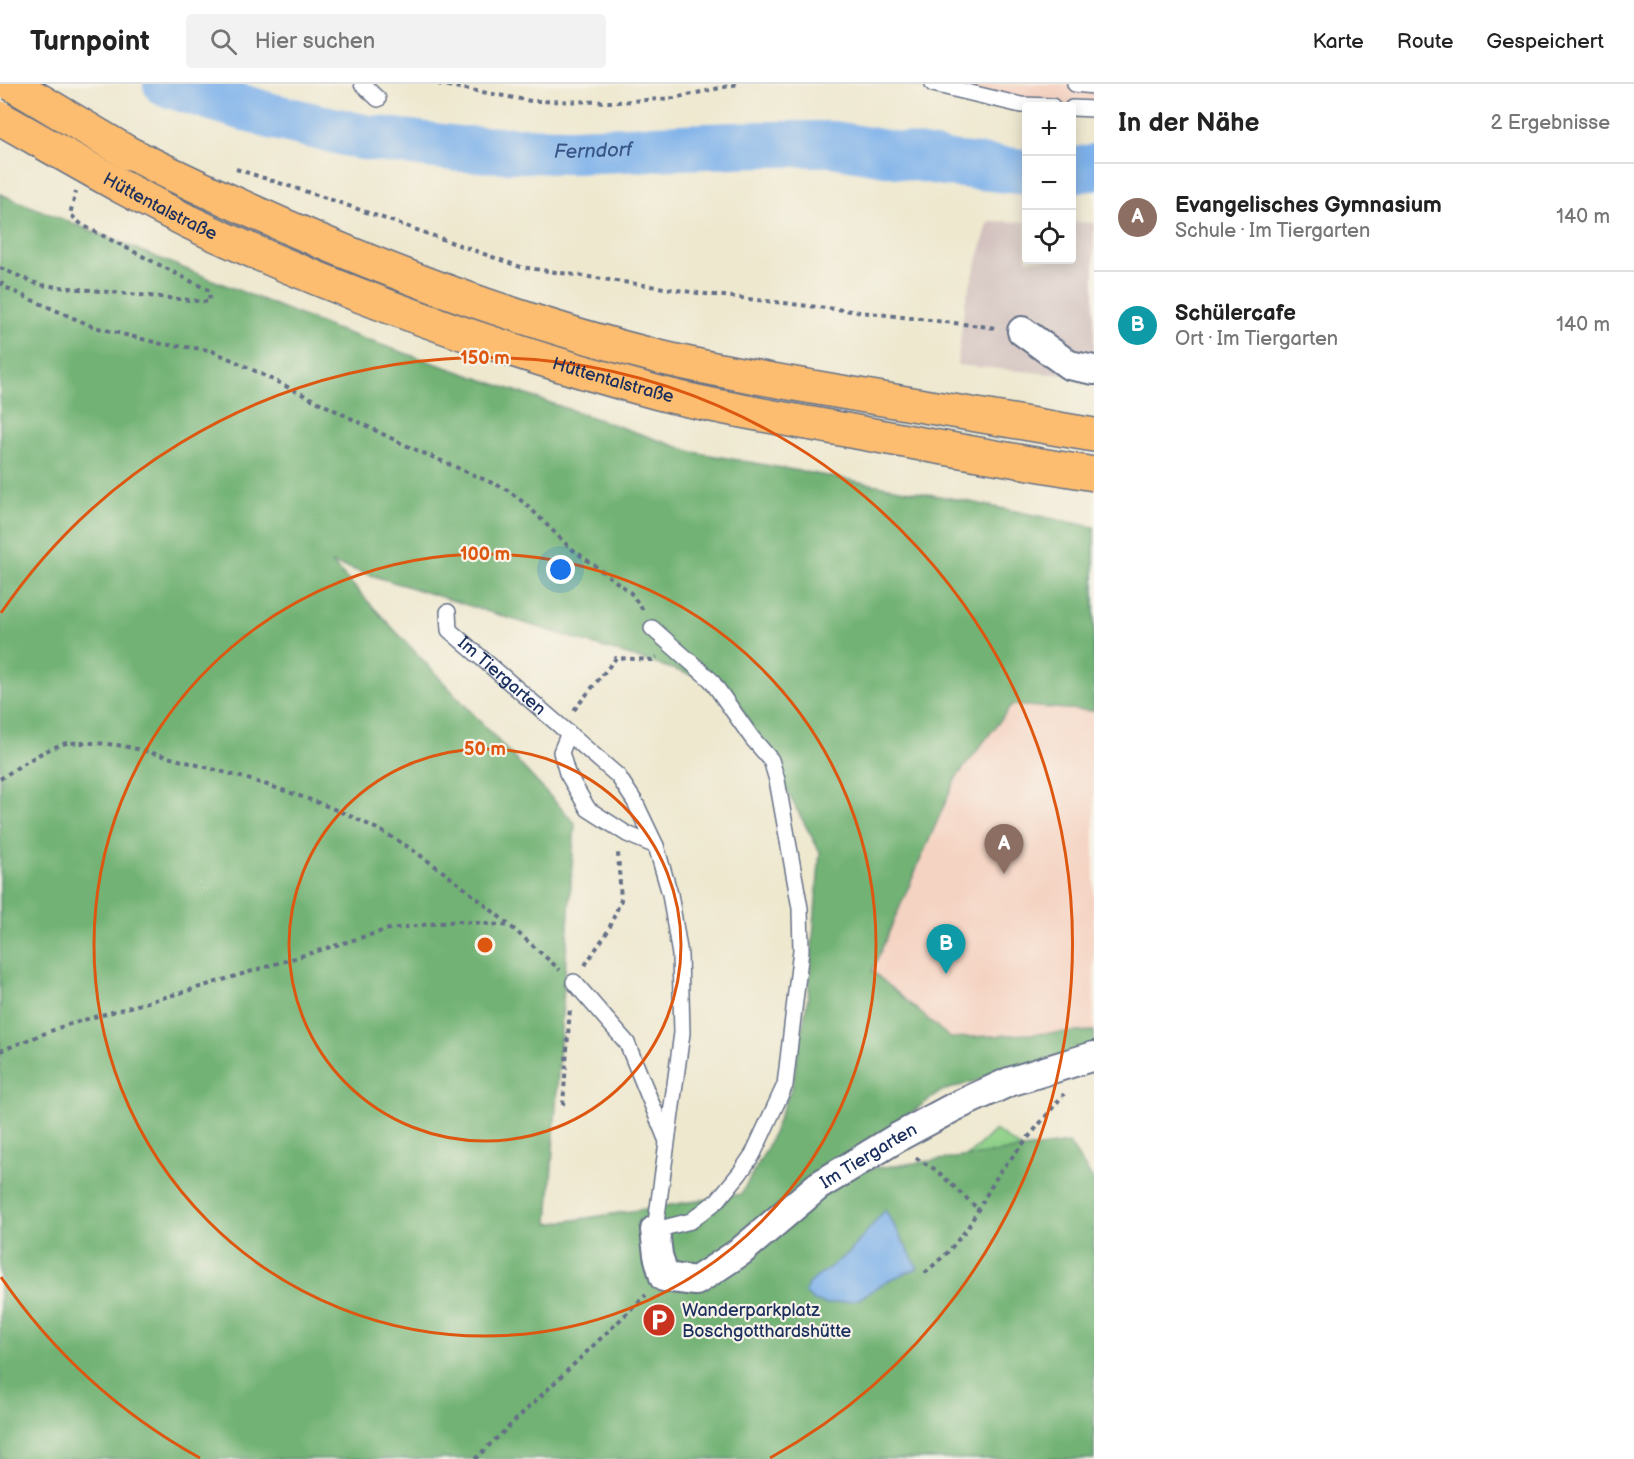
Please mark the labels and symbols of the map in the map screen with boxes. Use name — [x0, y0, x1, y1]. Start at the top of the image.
water label: Ferndorf — [554, 138, 634, 164]
street label: Hüttentalstraße — [99, 169, 221, 245]
text: 150 m — [460, 348, 510, 369]
street label: Hüttentalstraße — [550, 353, 676, 407]
text: 100 m — [460, 544, 510, 565]
your location — [546, 555, 575, 584]
street label: Im Tiergarten — [453, 632, 550, 720]
text: 50 m — [464, 739, 506, 760]
pin: A — [984, 824, 1024, 874]
pin: B — [926, 924, 966, 974]
centre of rings — [475, 935, 495, 955]
street label: Im Tiergarten — [816, 1119, 921, 1193]
place label: Wanderparkplatz Boschgotthardshütte — [682, 1300, 851, 1342]
parking icon: Wanderparkplatz Boschgotthardshütte — [641, 1302, 677, 1338]

